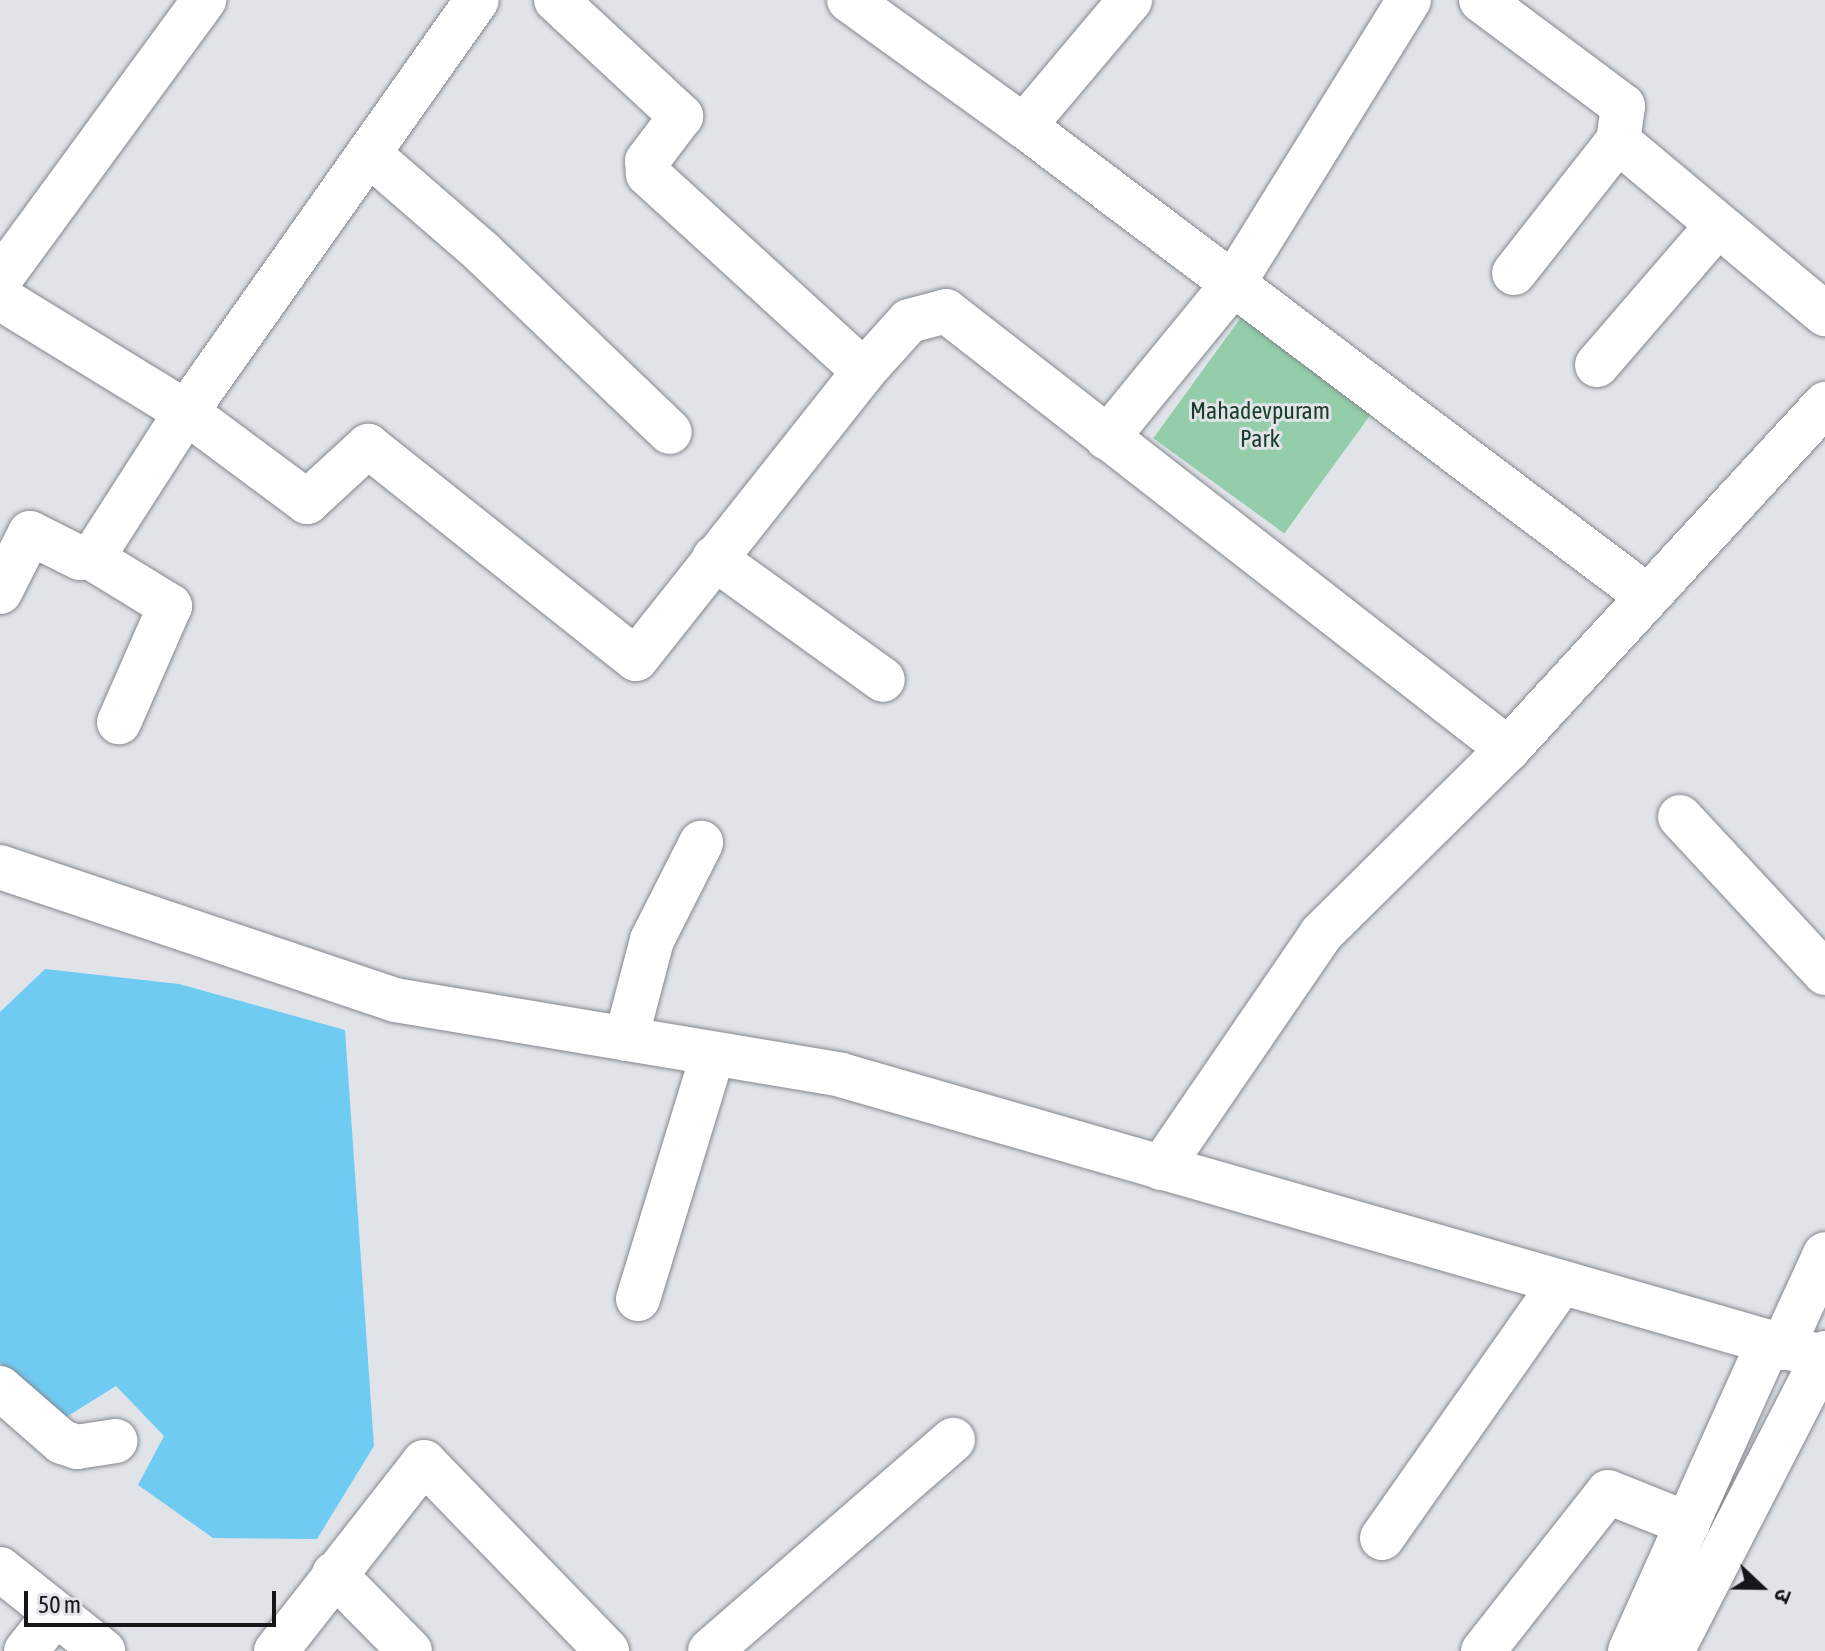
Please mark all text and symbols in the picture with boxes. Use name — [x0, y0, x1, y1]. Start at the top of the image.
park label: Mahadevpuram Park — [1190, 397, 1330, 453]
north arrow — [1721, 1547, 1801, 1627]
scale bar — [28, 1575, 280, 1625]
text: उ — [1769, 1585, 1798, 1607]
text: 50 m — [38, 1591, 81, 1618]

